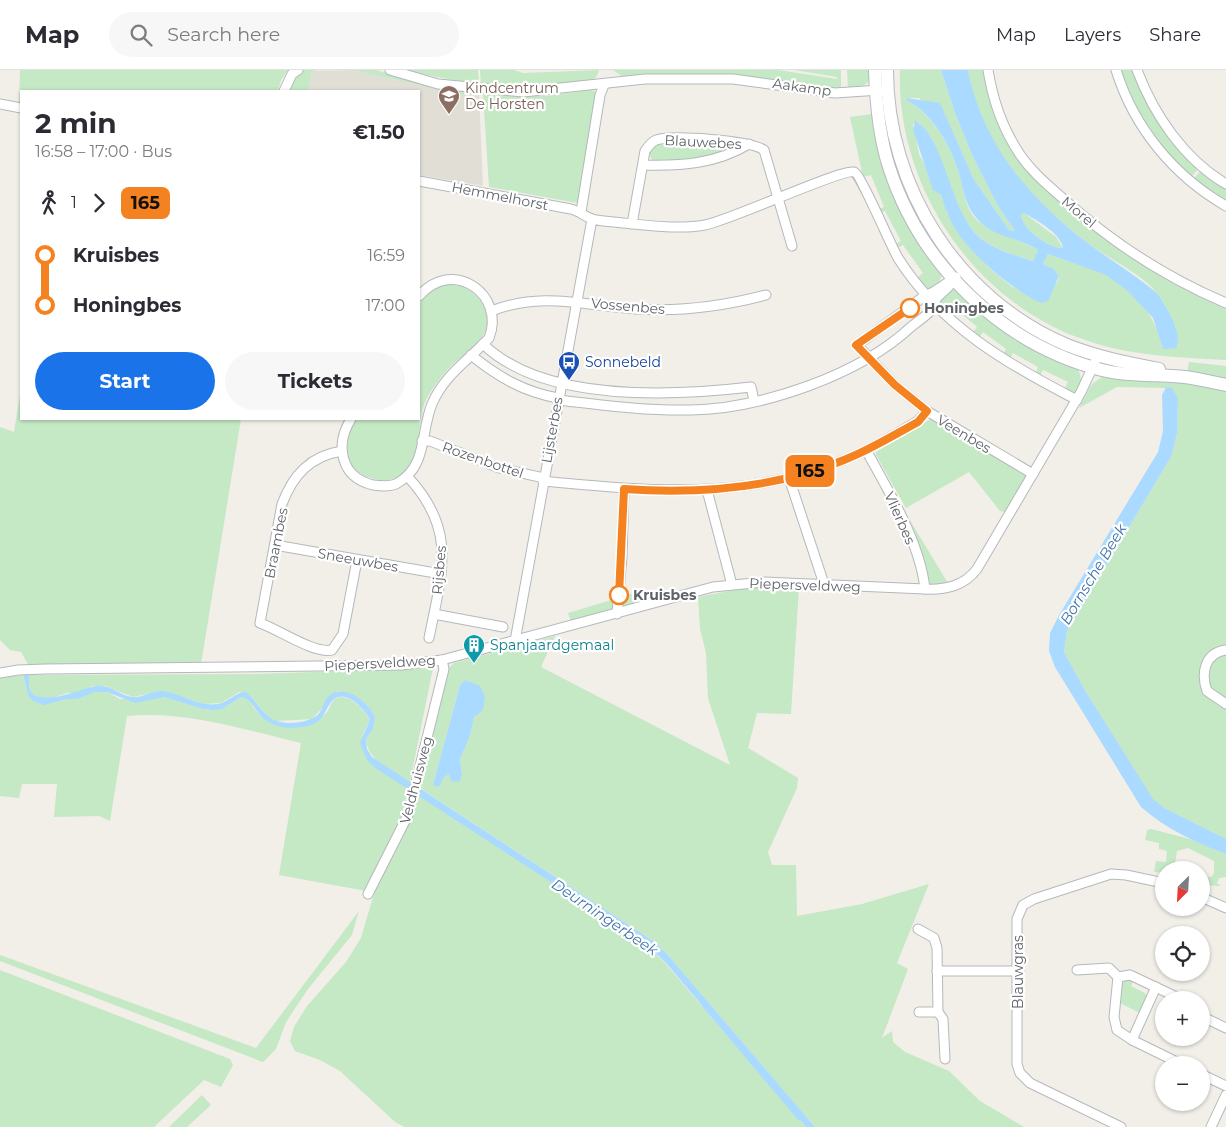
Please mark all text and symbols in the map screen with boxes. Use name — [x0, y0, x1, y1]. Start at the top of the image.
search box — [109, 12, 459, 57]
text: Map — [25, 20, 79, 49]
icon: search — [127, 21, 155, 49]
text: Search here — [167, 23, 280, 46]
text: Map — [996, 24, 1036, 46]
text: Layers — [1064, 24, 1121, 46]
text: Share — [1149, 24, 1201, 46]
street label: Aakamp — [771, 74, 833, 100]
place label: Kindcentrum De Horsten — [465, 79, 559, 113]
school or university icon: Kindcentrum De Horsten — [437, 84, 461, 115]
text: 2 min — [35, 106, 117, 140]
text: €1.50 — [353, 121, 405, 144]
street label: Blauwebes — [664, 131, 742, 153]
text: 16:58 – 17:00 · Bus — [35, 142, 172, 161]
street label: Hemmelhorst — [450, 178, 550, 214]
icon: walk — [35, 189, 63, 217]
icon: forward — [85, 189, 113, 217]
text: 165 — [131, 192, 160, 214]
street label: Morel — [1058, 192, 1100, 232]
text: 1 — [71, 193, 77, 212]
text: Kruisbes — [73, 244, 159, 267]
text: 16:59 — [367, 246, 405, 265]
text: Honingbes — [73, 294, 181, 317]
street label: Vossenbes — [590, 294, 666, 318]
text: 17:00 — [366, 296, 405, 315]
marker: Honingbes — [900, 298, 920, 318]
place label: Honingbes — [924, 299, 1004, 317]
bus stop icon: Sonnebeld — [557, 350, 581, 381]
button: Start — [35, 352, 215, 410]
button: Tickets — [225, 352, 405, 410]
place label: Sonnebeld — [585, 353, 661, 371]
street label: Lijsterbes — [537, 395, 567, 464]
street label: Veenbes — [934, 411, 995, 457]
street label: Rozenbottel — [440, 438, 526, 482]
line badge: 165 — [781, 455, 839, 487]
text: 165 — [795, 460, 825, 482]
street label: Vlierbes — [880, 489, 920, 547]
street label: Braambes — [260, 506, 292, 580]
water label: Bornsche Beek — [1056, 519, 1131, 628]
street label: Sneeuwbes — [316, 544, 400, 576]
street label: Rijsbes — [428, 544, 450, 595]
street label: Piepersveldweg — [749, 574, 861, 596]
marker: Kruisbes — [609, 585, 629, 605]
place label: Kruisbes — [633, 586, 697, 604]
building icon: Spanjaardgemaal — [462, 633, 486, 664]
place label: Spanjaardgemaal — [490, 636, 614, 654]
street label: Piepersveldweg — [324, 651, 436, 675]
street label: Veldhuisweg — [396, 734, 436, 826]
north arrow — [1155, 861, 1210, 916]
map controls — [1155, 861, 1210, 1111]
water label: Deurningerbeek — [548, 874, 663, 960]
button: locate — [1155, 926, 1210, 981]
street label: Blauwgras — [1009, 935, 1027, 1009]
button: + — [1155, 991, 1210, 1046]
button: − — [1155, 1056, 1210, 1111]

